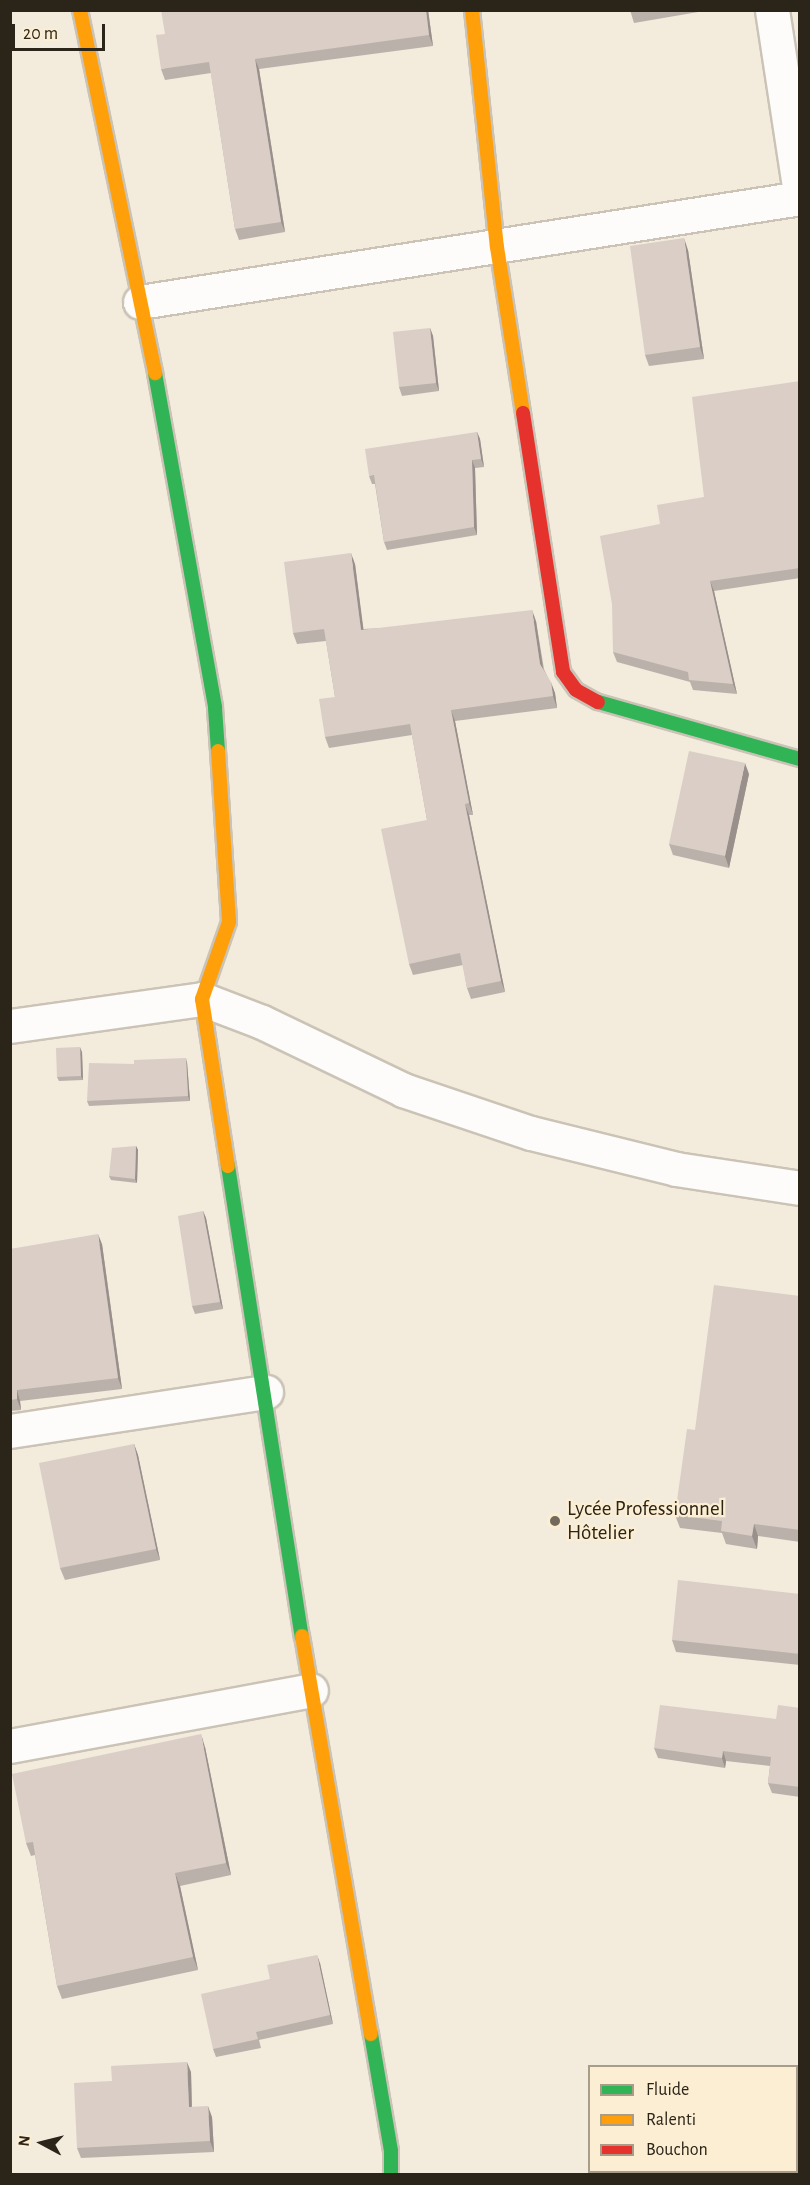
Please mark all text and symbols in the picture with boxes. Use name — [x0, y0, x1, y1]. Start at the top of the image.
scale bar — [15, 12, 108, 50]
text: 20 m — [23, 25, 58, 43]
place label: Lycée Professionnel Hôtelier — [567, 1496, 725, 1546]
marker: Lycée Professionnel Hôtelier — [548, 1514, 562, 1528]
legend — [588, 2065, 798, 2173]
text: Fluide — [646, 2081, 689, 2099]
text: Ralenti — [646, 2111, 696, 2129]
north arrow — [12, 2113, 72, 2173]
text: N — [16, 2134, 33, 2147]
text: Bouchon — [646, 2141, 708, 2159]

